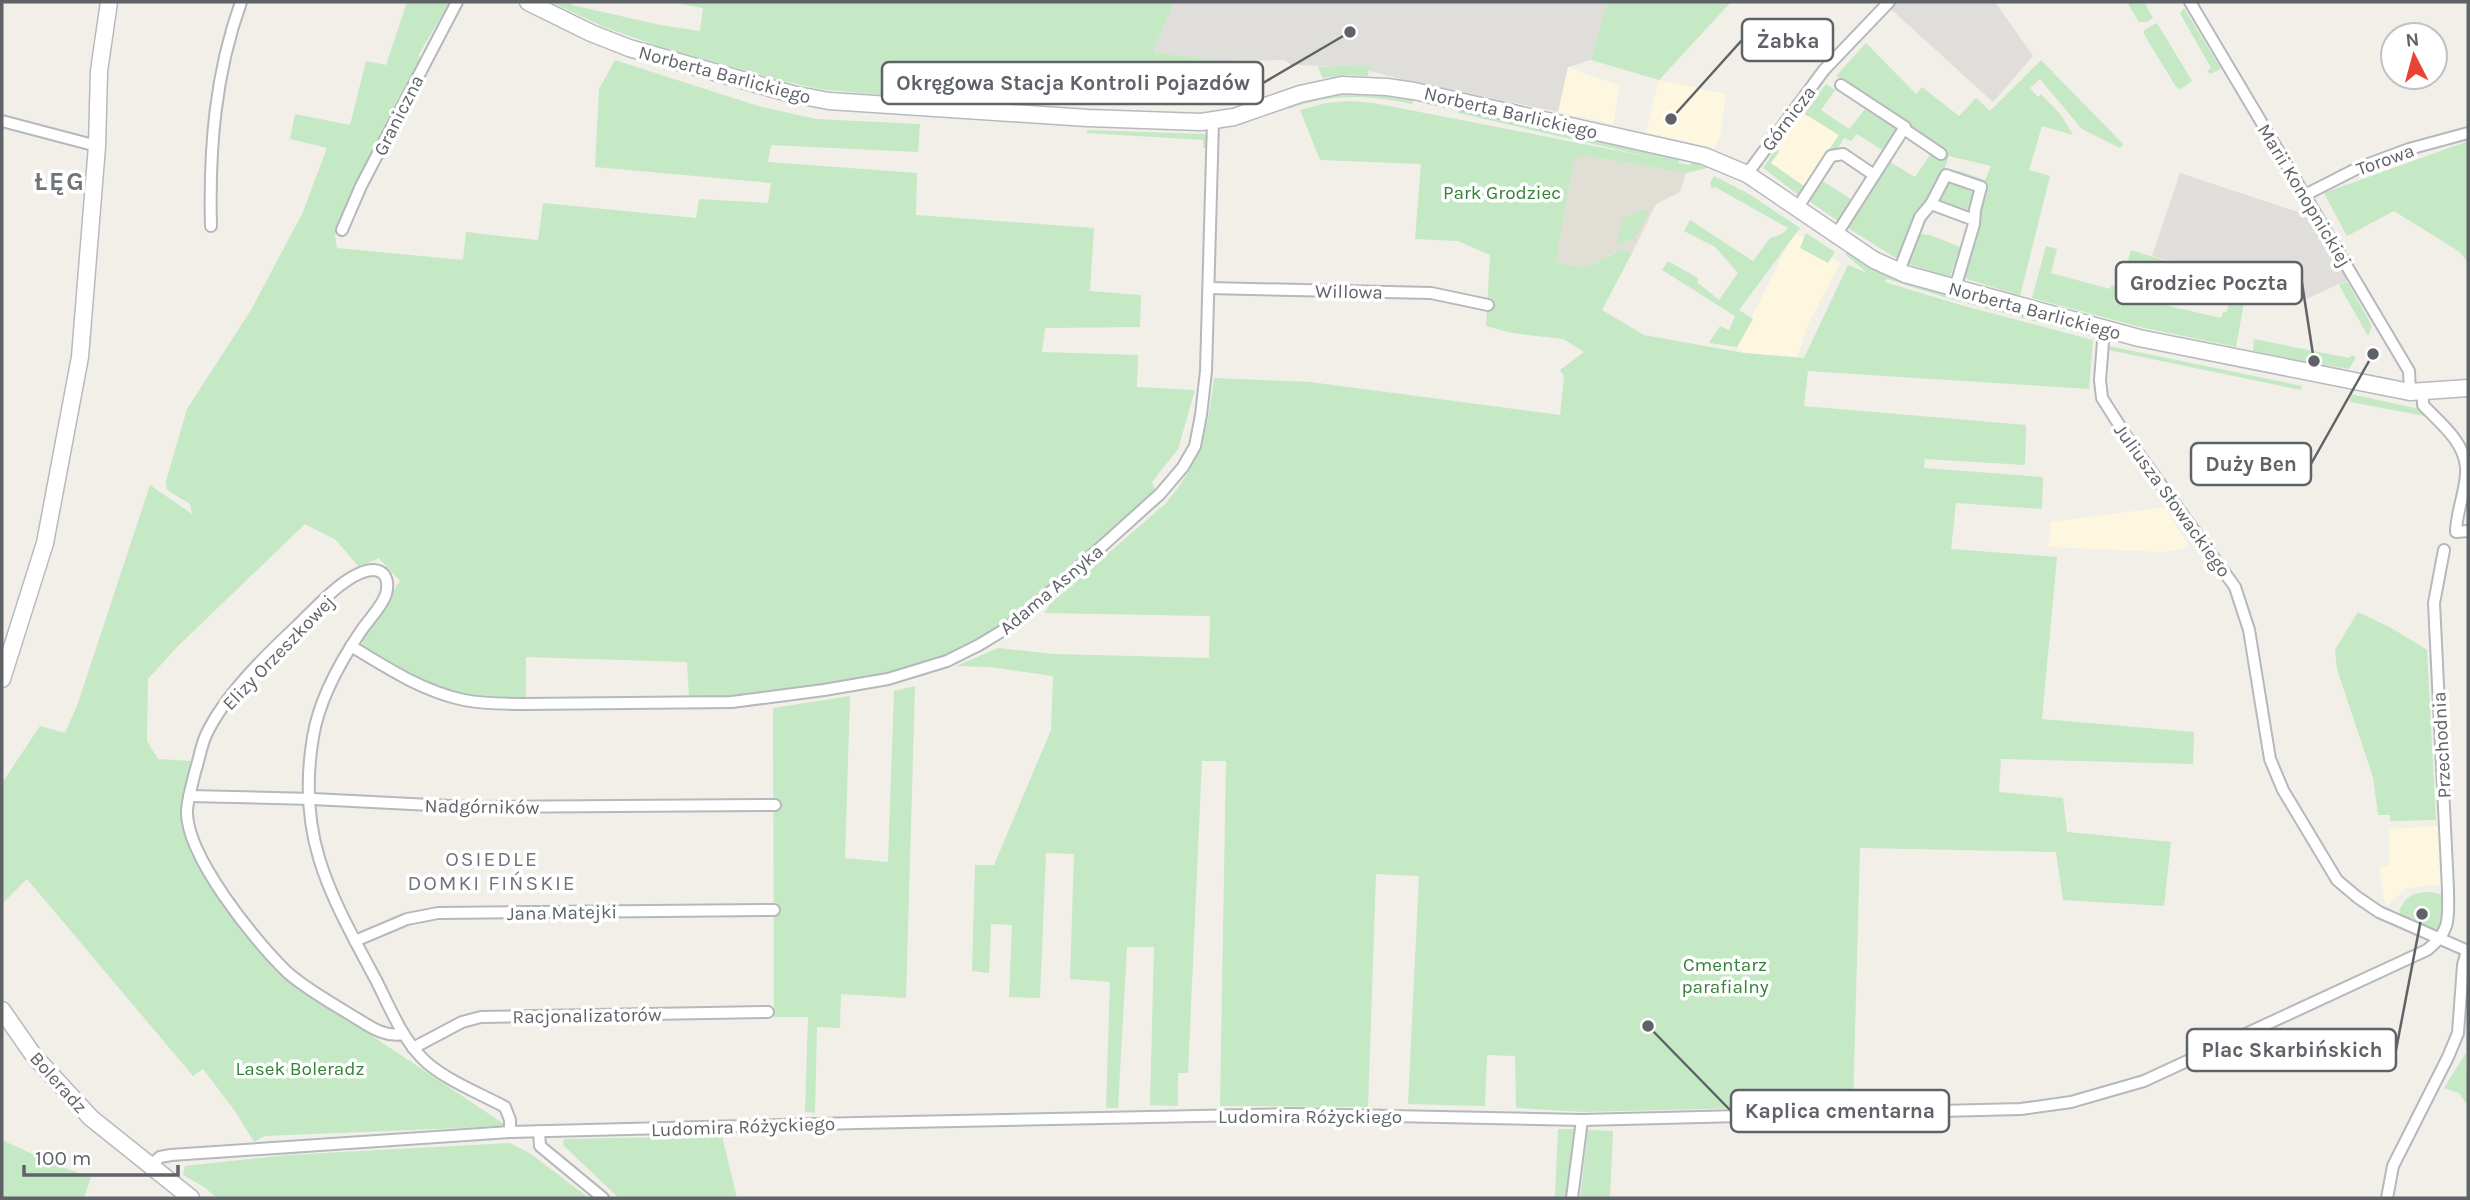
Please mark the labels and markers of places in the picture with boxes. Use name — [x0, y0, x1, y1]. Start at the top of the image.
callout: Żabka — [1742, 19, 1833, 61]
callout: Okręgowa Stacja Kontroli Pojazdów — [882, 62, 1263, 104]
callout: Grodziec Poczta — [2116, 262, 2302, 304]
callout: Duży Ben — [2191, 443, 2311, 485]
callout: Plac Skarbińskich — [2187, 1029, 2396, 1071]
callout: Kaplica cmentarna — [1731, 1090, 1949, 1132]

